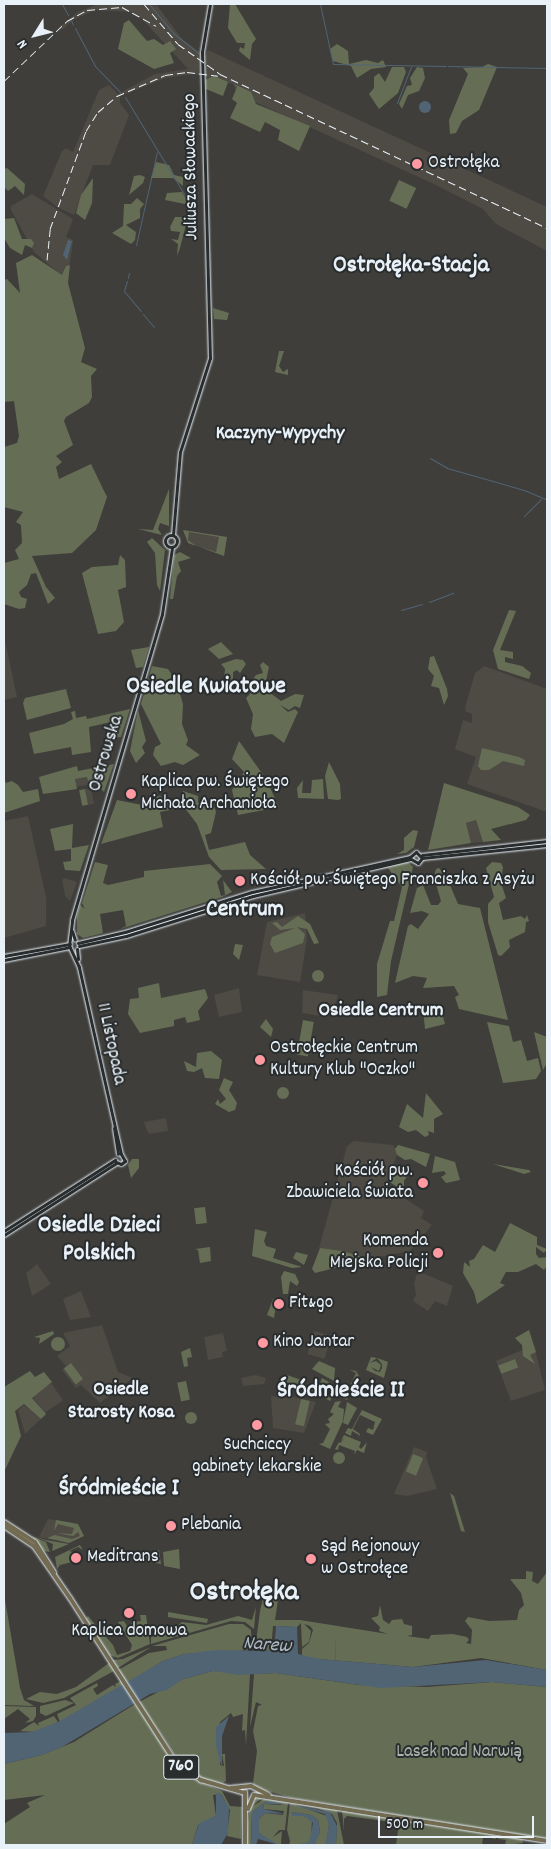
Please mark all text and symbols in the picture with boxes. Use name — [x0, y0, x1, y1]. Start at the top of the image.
north arrow — [10, 10, 60, 60]
text: N — [13, 35, 33, 53]
street label: Juliusza Słowackiego — [179, 94, 205, 240]
place label: Ostrołęka — [428, 153, 499, 175]
marker: Ostrołęka — [410, 157, 424, 171]
district label: Ostrołęka-Stacja — [333, 253, 489, 281]
district label: Kaczyny-Wypychy — [216, 422, 344, 446]
district label: Osiedle Kwiatowe — [126, 674, 286, 702]
street label: Ostrowska — [85, 713, 129, 795]
place label: Kaplica pw. Świętego Michała Archanioła — [141, 772, 289, 816]
marker: Kaplica pw. Świętego Michała Archanioła — [125, 788, 137, 800]
place label: Kościół pw. Świętego Franciszka z Asyżu — [250, 870, 535, 892]
marker: Kościół pw. Świętego Franciszka z Asyżu — [234, 875, 246, 887]
district label: Centrum — [206, 897, 284, 925]
district label: Osiedle Centrum — [319, 999, 443, 1023]
street label: 11 Listopada — [90, 1001, 130, 1087]
place label: Ostrołęckie Centrum Kultury Klub "Oczko" — [270, 1038, 418, 1082]
marker: Ostrołęckie Centrum Kultury Klub "Oczko" — [254, 1054, 266, 1066]
place label: Kościół pw. Zbawiciela Świata — [286, 1161, 413, 1205]
marker: Kościół pw. Zbawiciela Świata — [417, 1177, 429, 1189]
district label: Osiedle Dzieci Polskich — [38, 1213, 160, 1269]
place label: Komenda Miejska Policji — [330, 1231, 428, 1275]
marker: Komenda Miejska Policji — [432, 1247, 444, 1259]
place label: Fit&go — [289, 1293, 333, 1315]
marker: Fit&go — [273, 1298, 285, 1310]
place label: Kino Jantar — [273, 1332, 354, 1354]
marker: Kino Jantar — [257, 1337, 269, 1349]
district label: Osiedle Starosty Kosa — [68, 1378, 174, 1425]
district label: Śródmieście II — [277, 1378, 405, 1406]
marker: Suchciccy gabinety lekarskie — [250, 1418, 264, 1432]
place label: Suchciccy gabinety lekarskie — [192, 1435, 322, 1479]
district label: Śródmieście I — [59, 1476, 179, 1504]
place label: Plebania — [181, 1515, 241, 1537]
marker: Plebania — [165, 1520, 177, 1532]
place label: Sąd Rejonowy w Ostrołęce — [321, 1537, 419, 1581]
place label: Meditrans — [87, 1547, 159, 1569]
marker: Meditrans — [69, 1551, 83, 1565]
marker: Sąd Rejonowy w Ostrołęce — [305, 1553, 317, 1565]
district label: Ostrołęka — [190, 1577, 298, 1611]
marker: Kaplica domowa — [123, 1607, 135, 1619]
place label: Kaplica domowa — [71, 1621, 187, 1643]
water label: Narew — [242, 1632, 292, 1660]
park label: Lasek nad Narwią — [396, 1742, 522, 1764]
road number: 760 — [162, 1751, 200, 1782]
scale bar — [381, 1806, 537, 1838]
text: 500 m — [386, 1814, 423, 1836]

